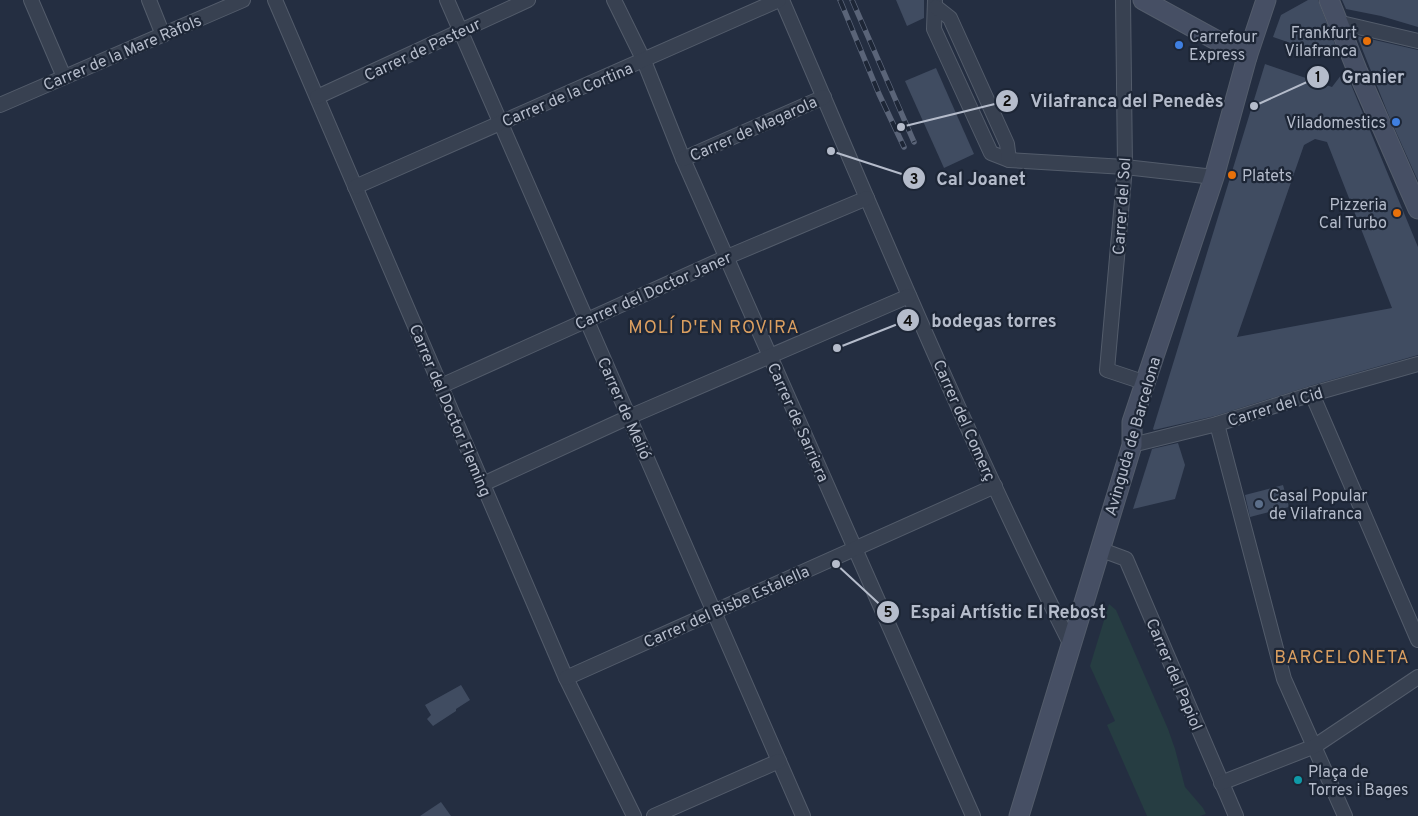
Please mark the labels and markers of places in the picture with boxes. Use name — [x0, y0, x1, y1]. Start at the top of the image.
place label: Frankfurt Vilafranca — [1285, 24, 1357, 62]
place label: Carrefour Express — [1189, 28, 1257, 66]
marker: Frankfurt Vilafranca — [1361, 35, 1373, 47]
marker: Carrefour Express — [1173, 39, 1185, 51]
callout: Granier — [1306, 61, 1414, 94]
callout: Vilafranca del Penedès — [995, 84, 1233, 117]
place label: Viladomestics — [1286, 114, 1386, 134]
marker: Viladomestics — [1390, 116, 1402, 128]
callout: Cal Joanet — [901, 162, 1036, 195]
place label: Platets — [1242, 167, 1292, 187]
marker: Platets — [1226, 169, 1238, 181]
place label: Pizzeria Cal Turbo — [1319, 196, 1387, 234]
marker: Pizzeria Cal Turbo — [1391, 207, 1403, 219]
callout: bodegas torres — [896, 304, 1066, 337]
place label: Casal Popular de Vilafranca — [1269, 487, 1368, 525]
marker: Casal Popular de Vilafranca — [1253, 498, 1265, 510]
callout: Espai Artístic El Rebost — [875, 596, 1116, 629]
place label: Plaça de Torres i Bages — [1308, 763, 1408, 801]
marker: Plaça de Torres i Bages — [1292, 774, 1304, 786]

